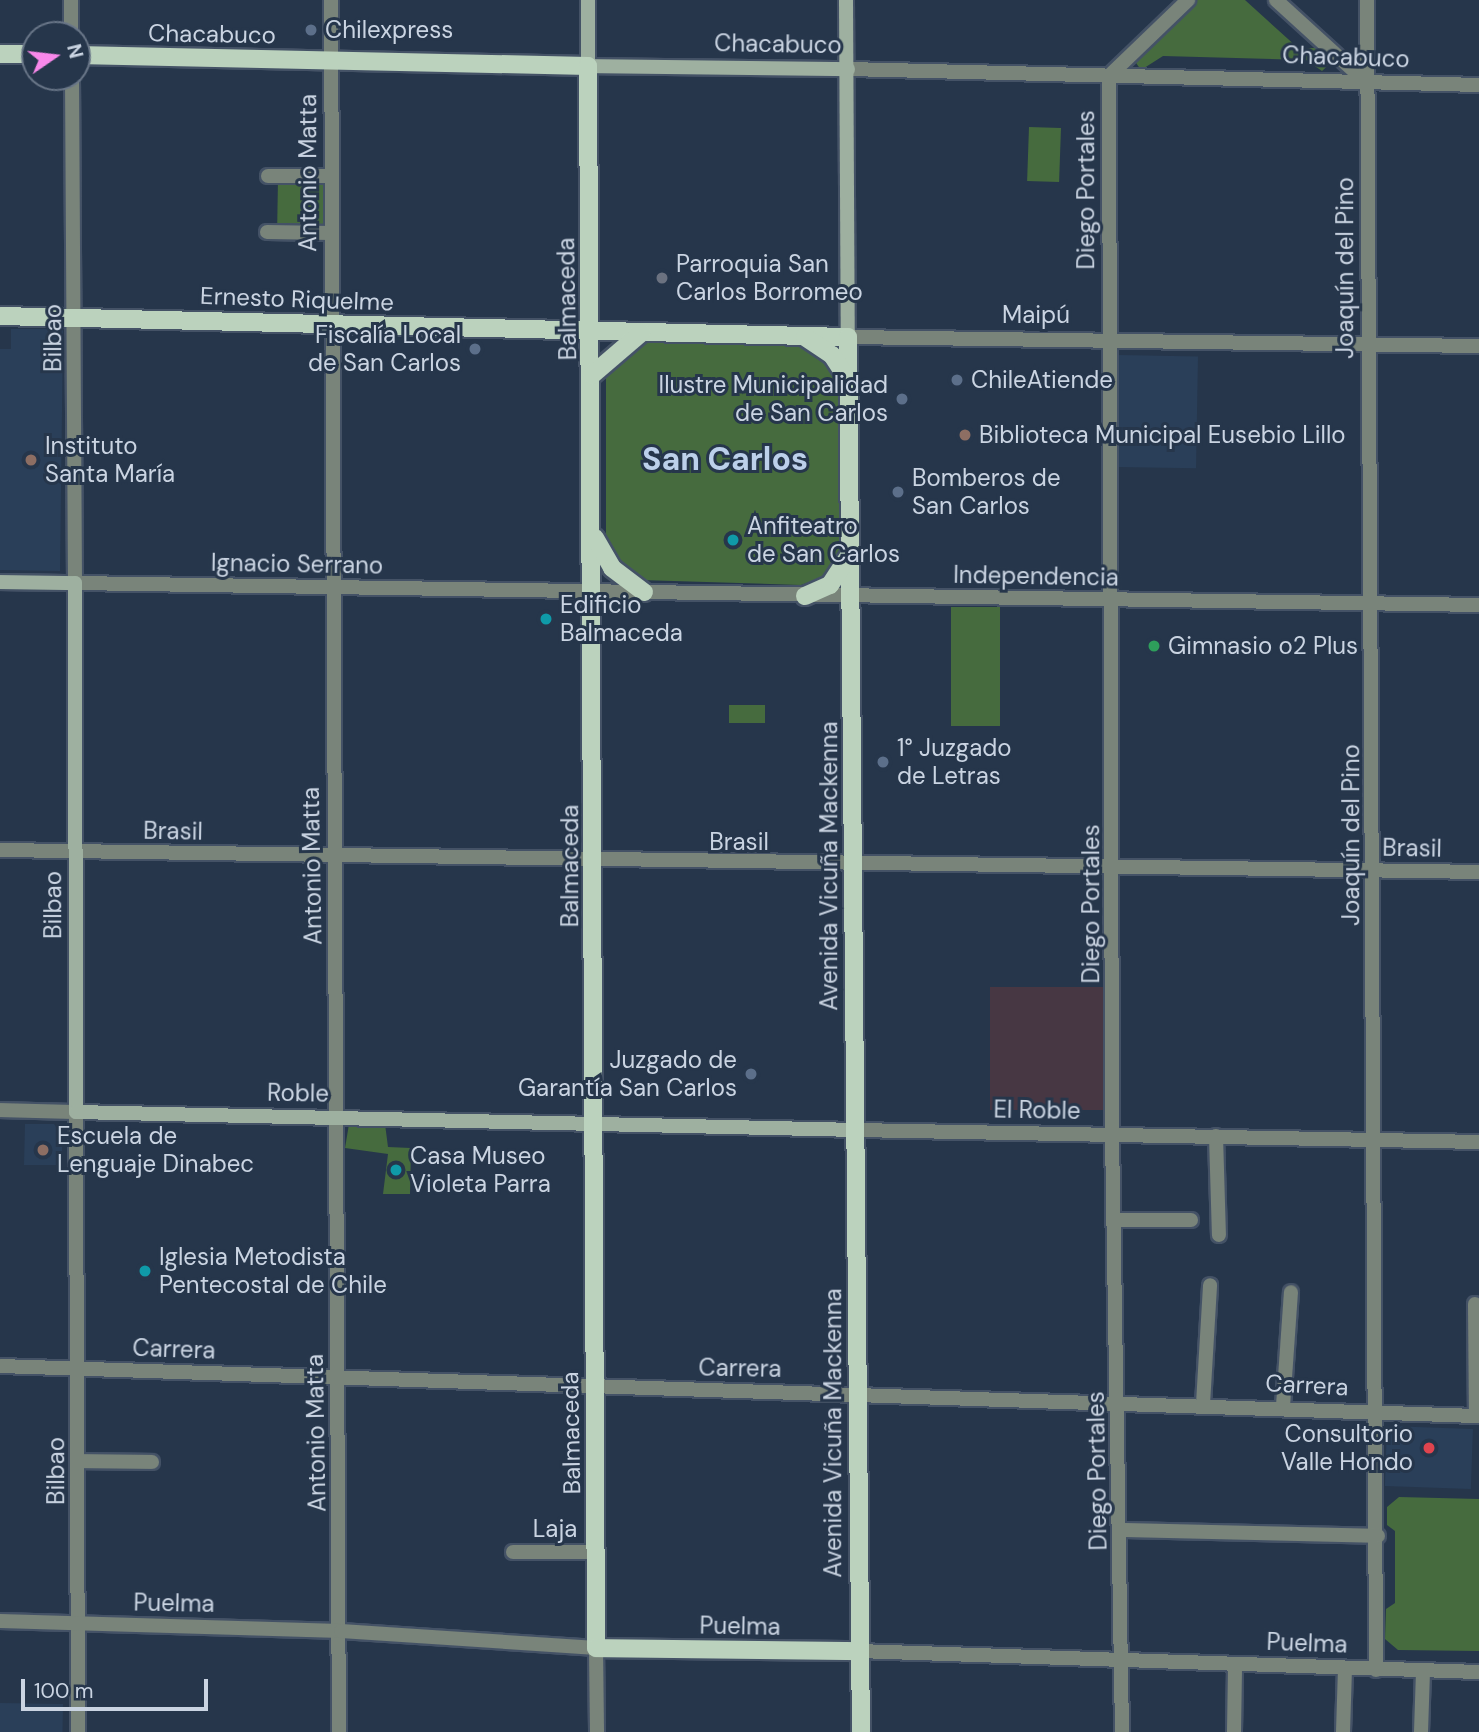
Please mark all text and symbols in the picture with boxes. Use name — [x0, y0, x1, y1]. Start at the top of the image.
place label: Chilexpress — [325, 16, 453, 44]
street label: Chacabuco — [148, 18, 276, 50]
north arrow — [21, 21, 91, 91]
marker: Chilexpress — [303, 22, 319, 38]
street label: Chacabuco — [714, 28, 842, 60]
street label: Chacabuco — [1282, 40, 1410, 74]
text: N — [61, 42, 89, 61]
street label: Antonio Matta — [294, 94, 322, 252]
street label: Diego Portales — [1072, 110, 1100, 270]
street label: Joaquín del Pino — [1331, 177, 1359, 359]
street label: Balmaceda — [552, 237, 582, 361]
place label: Parroquia San Carlos Borromeo — [676, 250, 863, 306]
marker: Parroquia San Carlos Borromeo — [654, 270, 670, 286]
street label: Ernesto Riquelme — [200, 281, 394, 317]
street label: Maipú — [1002, 301, 1070, 329]
street label: Bilbao — [39, 304, 67, 372]
place label: Fiscalía Local de San Carlos — [308, 321, 461, 377]
marker: Fiscalía Local de San Carlos — [467, 341, 483, 357]
place label: ChileAtiende — [971, 366, 1113, 394]
place label: Ilustre Municipalidad de San Carlos — [659, 371, 888, 427]
marker: ChileAtiende — [949, 372, 965, 388]
marker: Ilustre Municipalidad de San Carlos — [894, 391, 910, 407]
place label: Biblioteca Municipal Eusebio Lillo — [979, 421, 1346, 449]
marker: Biblioteca Municipal Eusebio Lillo — [957, 427, 973, 443]
place label: Instituto Santa María — [45, 432, 175, 488]
district label: San Carlos — [642, 440, 808, 478]
marker: Instituto Santa María — [23, 452, 39, 468]
place label: Bomberos de San Carlos — [912, 464, 1061, 520]
marker: Bomberos de San Carlos — [890, 484, 906, 500]
place label: Anfiteatro de San Carlos — [747, 512, 900, 568]
marker: Anfiteatro de San Carlos — [725, 532, 741, 548]
street label: Ignacio Serrano — [211, 548, 383, 580]
street label: Independencia — [953, 560, 1119, 592]
place label: Edificio Balmaceda — [560, 591, 683, 647]
marker: Edificio Balmaceda — [538, 611, 554, 627]
place label: Gimnasio o2 Plus — [1168, 632, 1358, 660]
marker: Gimnasio o2 Plus — [1146, 638, 1162, 654]
street label: Avenida Vicuña Mackenna — [815, 721, 843, 1011]
place label: 1° Juzgado de Letras — [897, 734, 1012, 790]
street label: Joaquín del Pino — [1337, 744, 1365, 926]
marker: 1° Juzgado de Letras — [875, 754, 891, 770]
street label: Antonio Matta — [296, 787, 328, 945]
street label: Balmaceda — [556, 805, 584, 927]
street label: Brasil — [143, 816, 203, 846]
street label: Diego Portales — [1077, 824, 1105, 984]
street label: Brasil — [709, 828, 769, 856]
street label: Brasil — [1382, 833, 1442, 863]
street label: Bilbao — [39, 871, 67, 939]
place label: Juzgado de Garantía San Carlos — [518, 1046, 737, 1102]
marker: Juzgado de Garantía San Carlos — [743, 1066, 759, 1082]
street label: Roble — [267, 1078, 329, 1108]
street label: El Roble — [993, 1095, 1081, 1125]
place label: Escuela de Lenguaje Dinabec — [57, 1122, 254, 1178]
marker: Escuela de Lenguaje Dinabec — [35, 1142, 51, 1158]
place label: Casa Museo Violeta Parra — [410, 1142, 551, 1198]
marker: Casa Museo Violeta Parra — [388, 1162, 404, 1178]
place label: Iglesia Metodista Pentecostal de Chile — [159, 1243, 387, 1299]
marker: Iglesia Metodista Pentecostal de Chile — [137, 1263, 153, 1279]
street label: Avenida Vicuña Mackenna — [819, 1288, 847, 1578]
street label: Carrera — [132, 1333, 216, 1365]
street label: Carrera — [698, 1353, 782, 1383]
street label: Antonio Matta — [300, 1354, 332, 1512]
street label: Carrera — [1265, 1368, 1349, 1402]
street label: Balmaceda — [556, 1371, 586, 1495]
street label: Diego Portales — [1081, 1391, 1113, 1551]
place label: Consultorio Valle Hondo — [1281, 1420, 1413, 1476]
street label: Bilbao — [42, 1437, 70, 1505]
marker: Consultorio Valle Hondo — [1419, 1438, 1439, 1458]
street label: Laja — [533, 1515, 577, 1543]
street label: Puelma — [133, 1588, 215, 1618]
street label: Puelma — [699, 1611, 781, 1641]
street label: Puelma — [1266, 1627, 1348, 1659]
scale bar — [24, 1666, 212, 1710]
text: 100 m — [34, 1677, 94, 1705]

